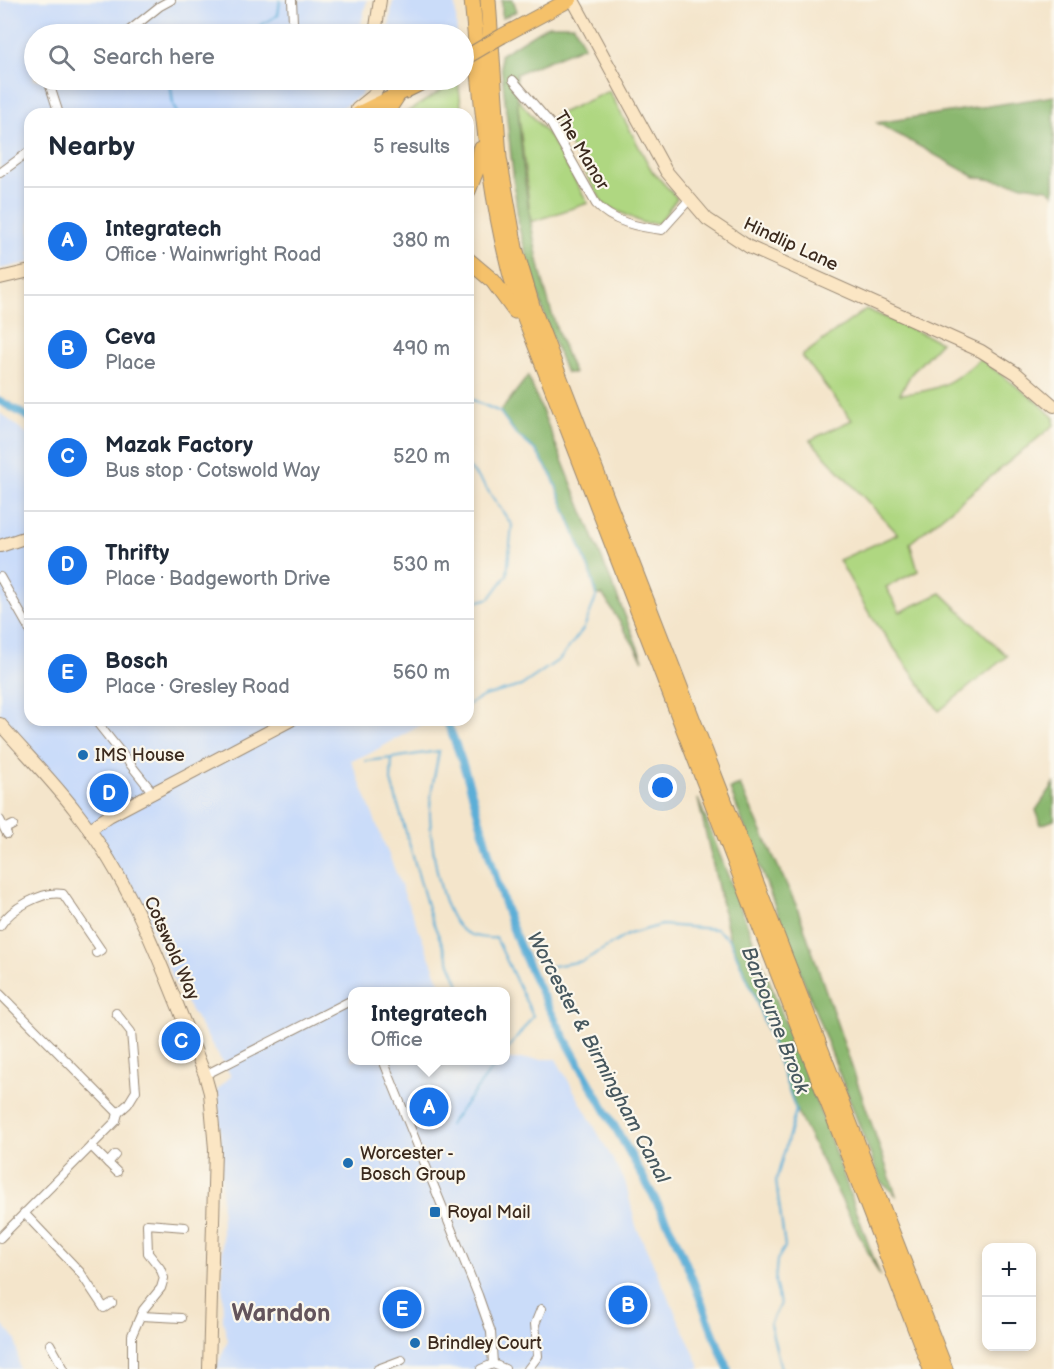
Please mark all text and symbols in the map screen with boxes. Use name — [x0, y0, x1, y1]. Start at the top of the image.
search box — [24, 24, 474, 90]
icon: search — [45, 41, 78, 74]
text: Search here — [93, 44, 215, 71]
street label: The Manor — [550, 107, 614, 194]
text: Nearby — [48, 132, 135, 163]
text: 5 results — [373, 135, 450, 159]
street label: Hindlip Lane — [740, 213, 842, 276]
text: Integratech — [105, 216, 222, 243]
text: A — [61, 229, 74, 253]
text: 380 m — [392, 229, 450, 253]
text: Office · Wainwright Road — [105, 243, 321, 267]
text: Ceva — [105, 324, 156, 351]
text: B — [60, 337, 75, 361]
text: 490 m — [393, 337, 450, 361]
text: Place — [105, 351, 156, 375]
text: Mazak Factory — [105, 432, 253, 459]
text: C — [60, 445, 75, 469]
text: 520 m — [393, 445, 450, 469]
text: Bus stop · Cotswold Way — [105, 459, 320, 483]
text: Thrifty — [105, 540, 169, 567]
text: D — [61, 553, 74, 577]
text: 530 m — [393, 553, 450, 577]
text: Place · Badgeworth Drive — [105, 567, 330, 591]
text: Bosch — [105, 648, 168, 675]
text: E — [61, 661, 74, 685]
text: 560 m — [393, 661, 450, 685]
text: Place · Gresley Road — [105, 675, 290, 699]
place label: IMS House — [95, 745, 185, 766]
marker: IMS House — [76, 748, 90, 762]
pin: D — [90, 770, 128, 816]
your location — [648, 773, 677, 802]
street label: Cotswold Way — [139, 893, 204, 1004]
water label: Worcester & Birmingham Canal — [521, 927, 675, 1189]
water label: Barbourne Brook — [736, 943, 815, 1098]
popup — [348, 987, 510, 1065]
text: Integratech — [371, 1001, 487, 1028]
pin: C — [162, 1018, 201, 1064]
text: Office — [371, 1028, 423, 1052]
pin: A — [410, 1084, 448, 1130]
place label: Worcester - Bosch Group — [360, 1143, 466, 1185]
marker: Worcester - Bosch Group — [341, 1156, 355, 1170]
place label: Royal Mail — [447, 1202, 530, 1223]
marker: Royal Mail — [428, 1205, 442, 1219]
map controls — [982, 1243, 1036, 1351]
button: + — [982, 1243, 1036, 1297]
pin: B — [608, 1282, 648, 1328]
pin: E — [382, 1286, 422, 1332]
button: − — [982, 1297, 1036, 1351]
district label: Warndon — [232, 1299, 330, 1328]
place label: Brindley Court — [427, 1333, 542, 1354]
marker: Brindley Court — [408, 1336, 422, 1350]

